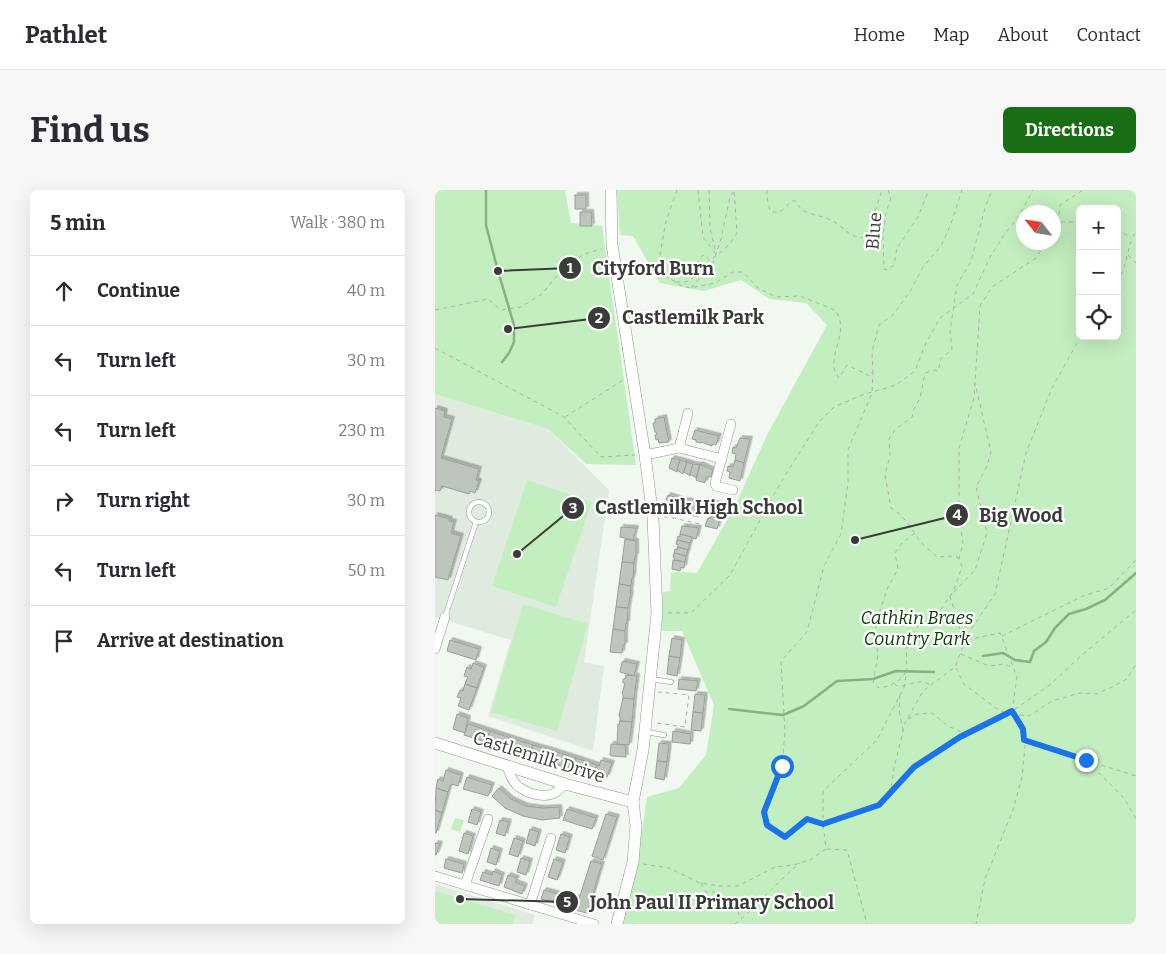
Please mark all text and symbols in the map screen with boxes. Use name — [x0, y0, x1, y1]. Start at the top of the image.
text: Pathlet — [25, 21, 107, 49]
text: Home — [854, 24, 905, 46]
text: Map — [933, 24, 969, 46]
text: About — [997, 24, 1048, 46]
text: Contact — [1076, 24, 1141, 46]
button: Directions — [1003, 107, 1136, 153]
text: Find us — [30, 109, 150, 151]
north arrow — [1016, 205, 1061, 250]
map controls — [1076, 205, 1121, 340]
button: + — [1076, 205, 1121, 250]
text: 5 min — [50, 210, 106, 236]
street label: Blue — [861, 211, 887, 251]
text: Walk · 380 m — [290, 213, 385, 232]
button: − — [1076, 250, 1121, 295]
callout: Cityford Burn — [557, 251, 725, 285]
text: Cityford Burn — [592, 257, 715, 280]
text: 1 — [567, 259, 574, 277]
icon: ahead — [50, 277, 78, 305]
text: Continue — [97, 279, 180, 302]
text: 40 m — [347, 281, 385, 300]
button: locate — [1076, 295, 1121, 340]
callout: Castlemilk Park — [587, 301, 774, 335]
text: Castlemilk Park — [622, 306, 765, 329]
text: 2 — [595, 309, 603, 327]
icon: left — [50, 347, 78, 375]
text: Turn left — [97, 349, 176, 372]
text: 30 m — [347, 351, 385, 370]
icon: left — [50, 417, 78, 445]
text: Turn left — [97, 419, 176, 442]
text: 230 m — [338, 421, 385, 440]
icon: right — [50, 487, 78, 515]
text: Turn right — [97, 489, 190, 512]
text: 30 m — [347, 491, 385, 510]
callout: Castlemilk High School — [560, 491, 814, 525]
text: Castlemilk High School — [595, 496, 803, 519]
callout: Big Wood — [944, 498, 1073, 532]
text: 3 — [569, 499, 577, 517]
text: Big Wood — [979, 504, 1063, 527]
text: 4 — [952, 506, 962, 524]
icon: left — [50, 557, 78, 585]
text: Turn left — [97, 559, 176, 582]
text: 50 m — [348, 561, 385, 580]
park label: Cathkin Braes Country Park — [861, 607, 974, 650]
icon: arrive — [50, 627, 78, 655]
text: Arrive at destination — [97, 629, 284, 652]
street label: Castlemilk Drive — [470, 726, 608, 788]
route end — [1075, 749, 1098, 772]
route start — [771, 755, 794, 778]
callout: John Paul II Primary School — [555, 885, 844, 919]
text: John Paul II Primary School — [589, 891, 834, 914]
text: 5 — [563, 893, 571, 911]

